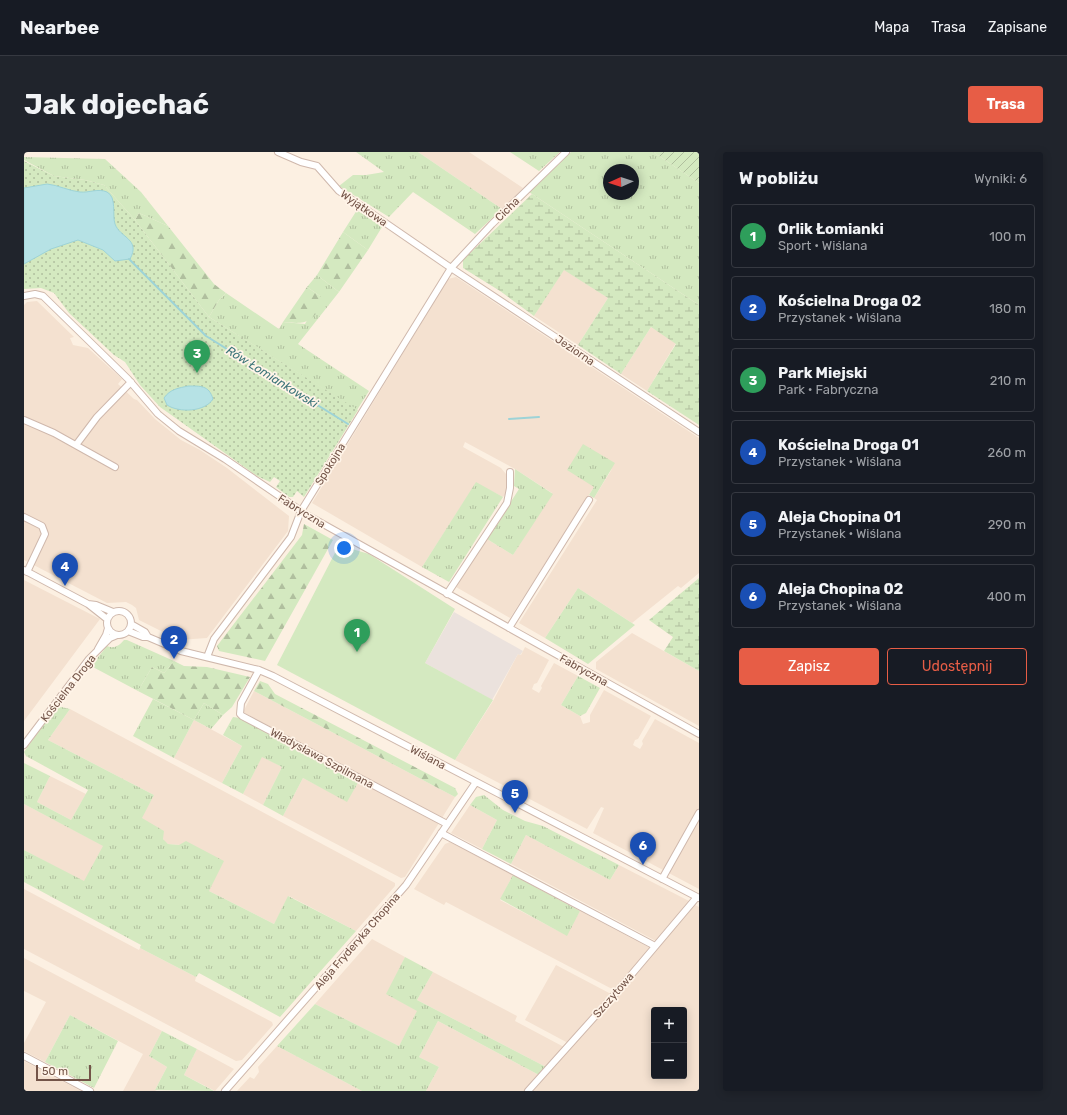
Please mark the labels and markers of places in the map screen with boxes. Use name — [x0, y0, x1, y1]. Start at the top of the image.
pin: 3 — [184, 340, 210, 373]
pin: 4 — [52, 553, 78, 586]
pin: 1 — [344, 619, 370, 652]
pin: 2 — [161, 626, 187, 659]
pin: 5 — [502, 780, 528, 813]
pin: 6 — [630, 832, 656, 865]

